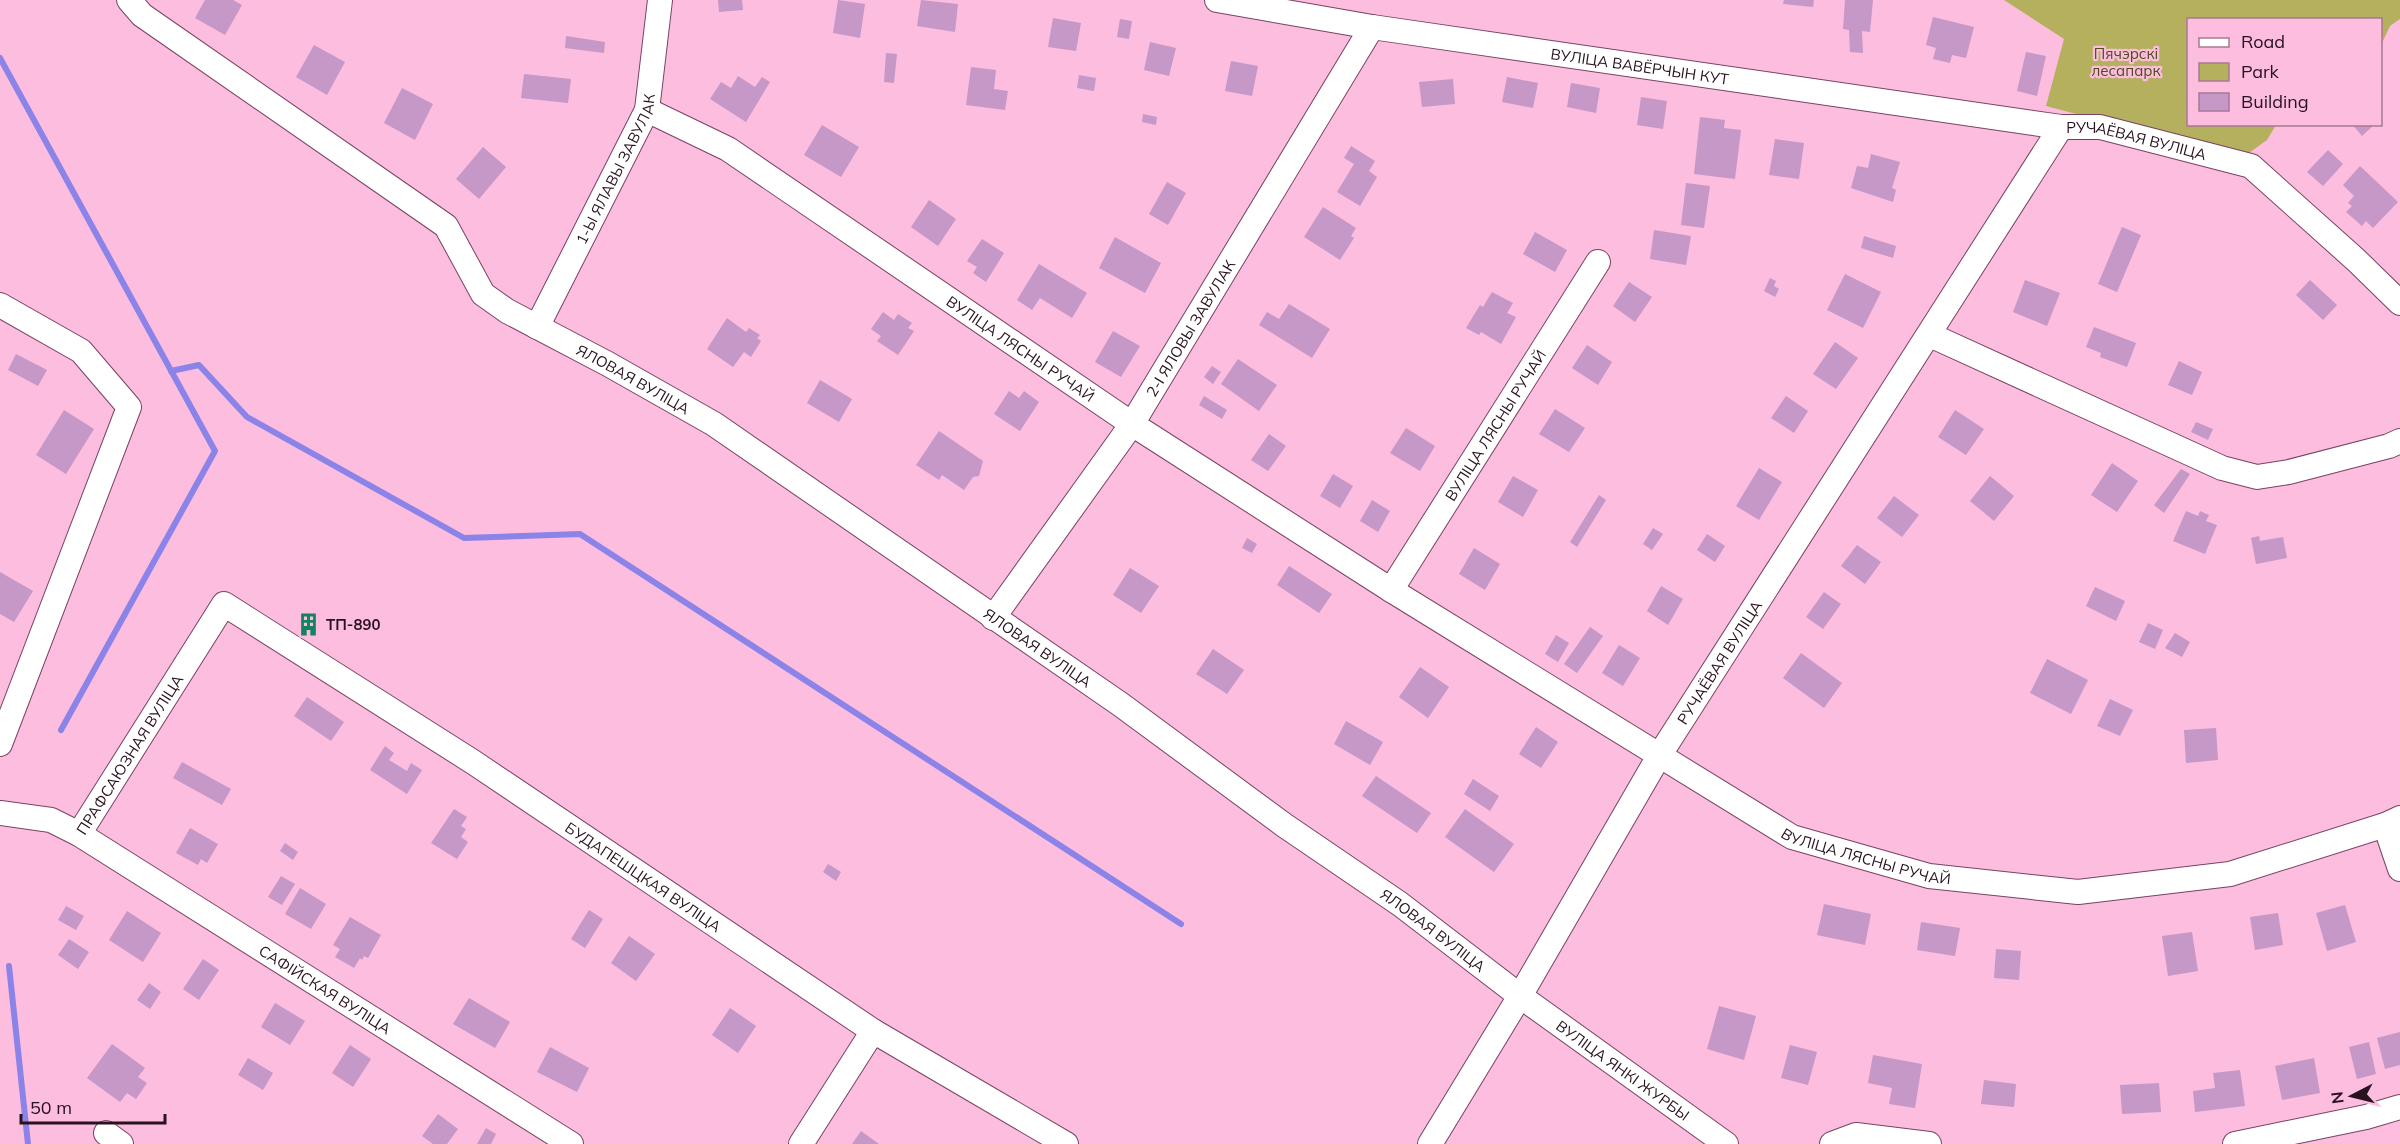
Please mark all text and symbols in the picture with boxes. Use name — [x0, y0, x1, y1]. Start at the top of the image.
legend — [2187, 18, 2382, 126]
text: Road — [2241, 30, 2285, 53]
street label: ВУЛІЦА ВАВЁРЧЫН КУТ — [1550, 44, 1730, 88]
park label: Пячэрскі лесапарк — [2091, 44, 2161, 80]
text: Park — [2241, 60, 2280, 83]
text: Building — [2241, 90, 2309, 113]
street label: 1-Ы ЯЛАВЫ ЗАВУЛАК — [571, 93, 658, 247]
street label: РУЧАЁВАЯ ВУЛІЦА — [2066, 117, 2209, 164]
street label: 2-І ЯЛОВЫ ЗАВУЛАК — [1141, 256, 1239, 400]
street label: ВУЛІЦА ЛЯСНЫ РУЧАЙ — [943, 291, 1098, 405]
street label: ЯЛОВАЯ ВУЛІЦА — [573, 340, 693, 418]
street label: ВУЛІЦА ЛЯСНЫ РУЧАЙ — [1440, 346, 1550, 504]
street label: РУЧАЁВАЯ ВУЛІЦА — [1672, 597, 1766, 728]
street label: ЯЛОВАЯ ВУЛІЦА — [980, 604, 1095, 691]
building icon: ТП-890 — [295, 611, 321, 637]
place label: ТП-890 — [326, 615, 380, 634]
street label: ПРАФСАЮЗНАЯ ВУЛІЦА — [72, 671, 187, 838]
street label: БУДАПЕШЦКАЯ ВУЛІЦА — [562, 817, 725, 936]
street label: ВУЛІЦА ЛЯСНЫ РУЧАЙ — [1778, 823, 1952, 888]
street label: ЯЛОВАЯ ВУЛІЦА — [1377, 884, 1489, 976]
street label: САФІЙСКАЯ ВУЛІЦА — [256, 940, 395, 1038]
street label: ВУЛІЦА ЯНКІ ЖУРБЫ — [1553, 1016, 1693, 1124]
north arrow — [2322, 1066, 2382, 1126]
scale bar — [21, 1087, 165, 1125]
text: N — [2326, 1091, 2348, 1105]
text: 50 m — [30, 1096, 72, 1119]

